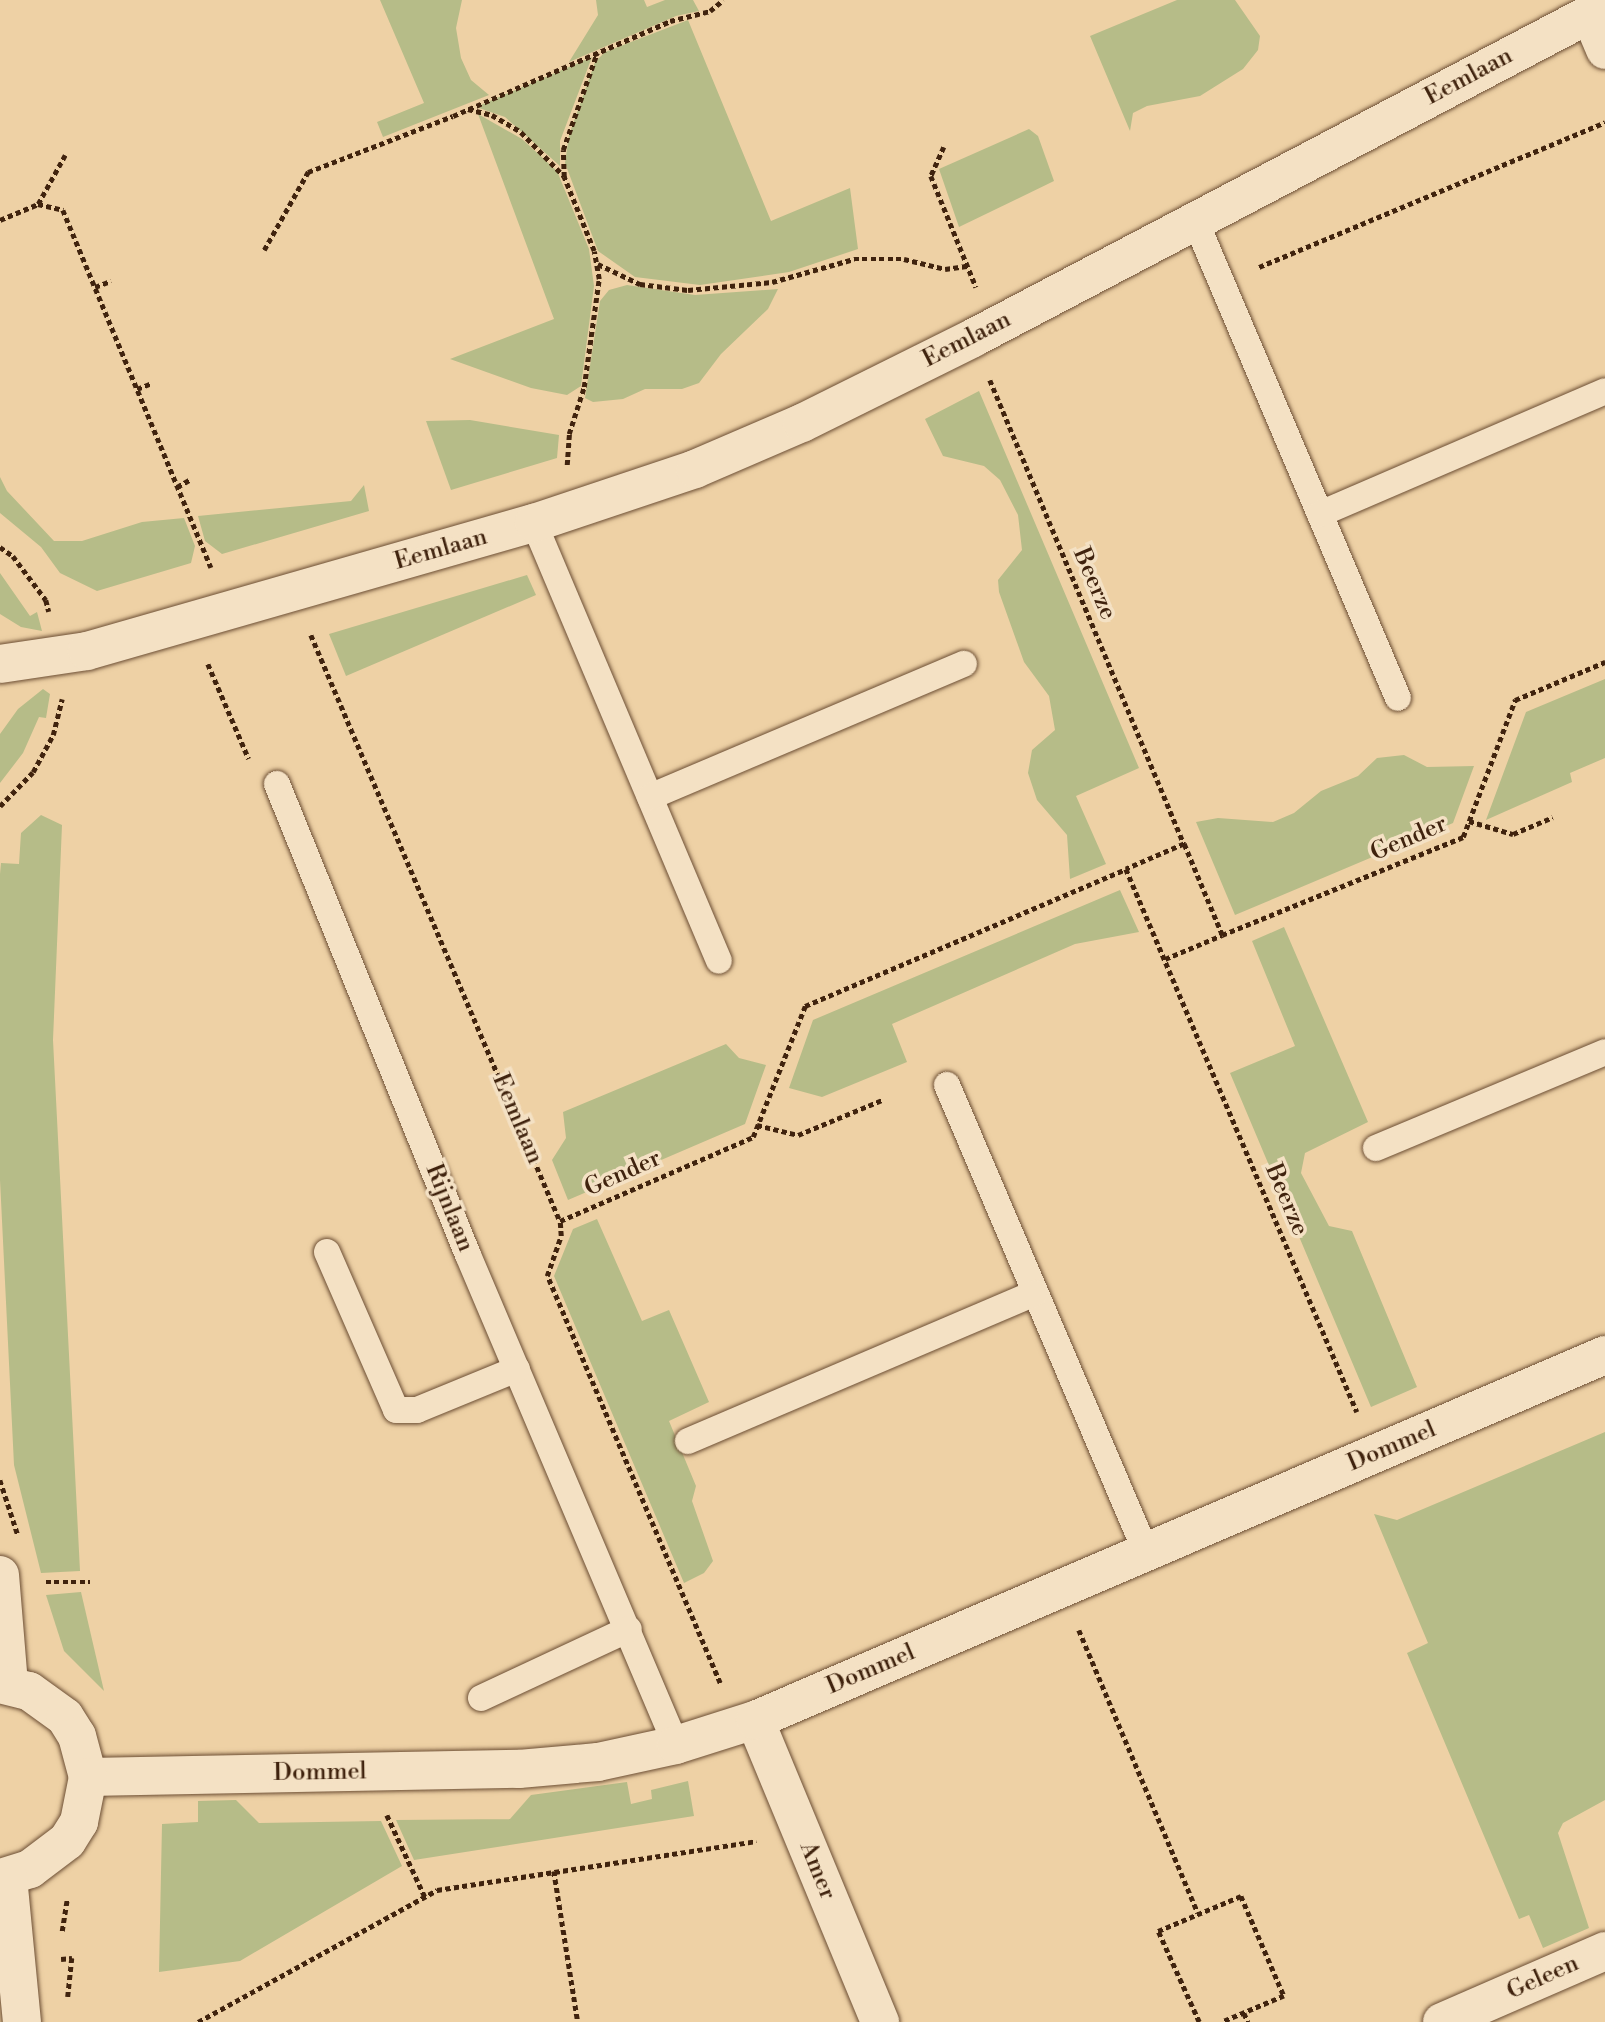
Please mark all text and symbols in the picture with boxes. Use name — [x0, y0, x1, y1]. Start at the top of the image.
street label: Eemlaan — [1420, 42, 1518, 112]
street label: Eemlaan — [918, 306, 1016, 374]
street label: Eemlaan — [391, 523, 491, 577]
street label: Beerze — [1066, 544, 1122, 624]
street label: Gender — [1366, 810, 1452, 868]
street label: Eemlaan — [485, 1069, 549, 1169]
street label: Gender — [580, 1145, 666, 1203]
street label: Rijnlaan — [418, 1160, 480, 1256]
street label: Beerze — [1258, 1160, 1314, 1240]
street label: Dommel — [1343, 1415, 1441, 1479]
street label: Dommel — [822, 1638, 920, 1702]
street label: Dommel — [273, 1758, 367, 1788]
street label: Amer — [792, 1838, 842, 1904]
street label: Geleen — [1503, 1949, 1583, 2007]

